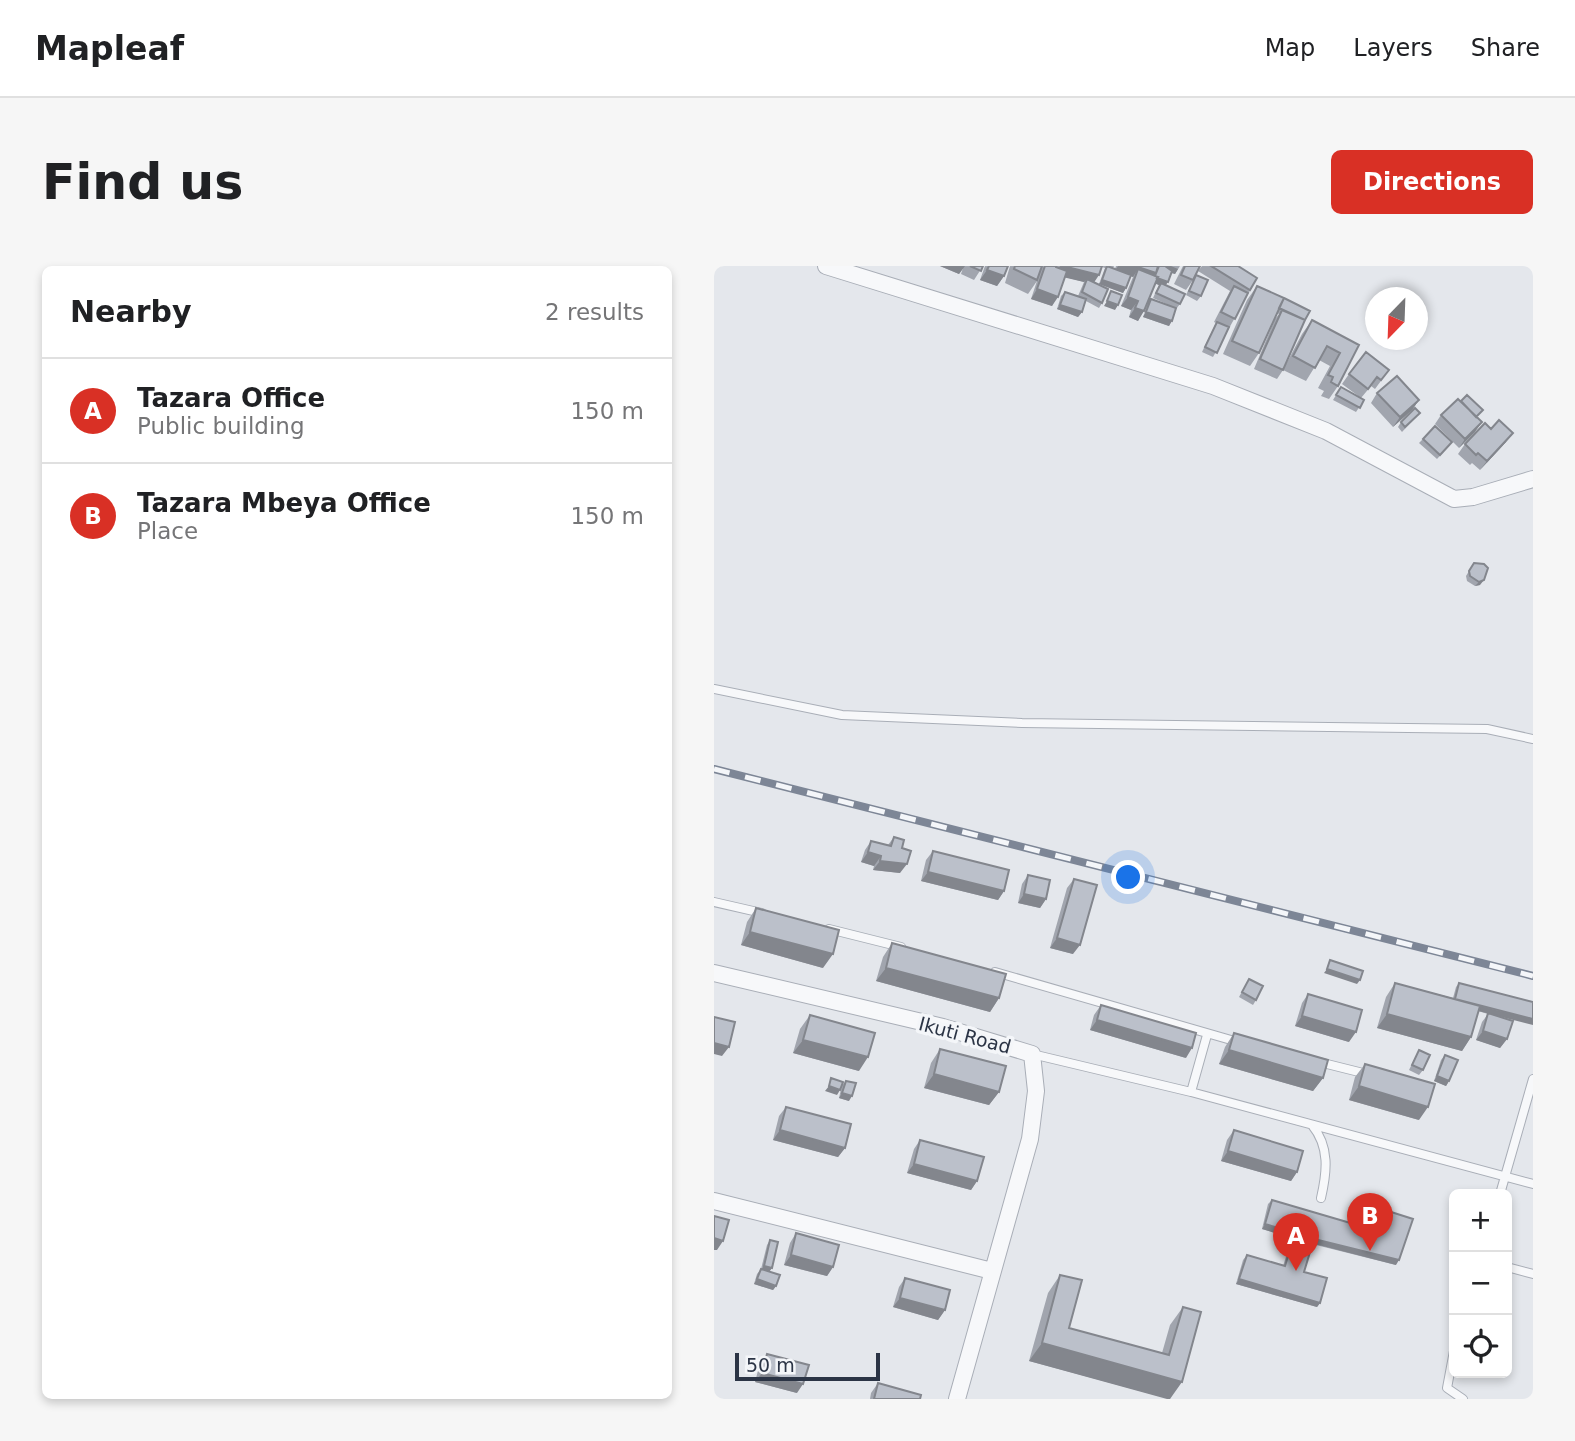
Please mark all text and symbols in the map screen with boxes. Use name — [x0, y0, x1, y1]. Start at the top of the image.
text: Mapleaf — [35, 29, 184, 68]
text: Map — [1265, 34, 1315, 62]
text: Layers — [1353, 34, 1433, 62]
text: Share — [1471, 34, 1540, 62]
button: Directions — [1331, 150, 1533, 214]
text: Find us — [42, 154, 243, 211]
north arrow — [1365, 287, 1428, 350]
text: Nearby — [70, 294, 192, 329]
text: 2 results — [545, 299, 644, 325]
text: Tazara Office — [137, 383, 325, 413]
text: A — [84, 398, 102, 424]
text: 150 m — [570, 398, 644, 424]
text: Public building — [137, 413, 305, 439]
text: Tazara Mbeya Office — [137, 488, 431, 518]
text: B — [84, 503, 102, 529]
text: 150 m — [570, 503, 644, 529]
text: Place — [137, 518, 198, 544]
your location — [1111, 860, 1145, 894]
street label: Ikuti Road — [917, 1012, 1013, 1058]
map controls — [1449, 1189, 1512, 1378]
button: + — [1449, 1189, 1512, 1252]
pin: B — [1347, 1193, 1393, 1251]
pin: A — [1273, 1213, 1319, 1271]
button: − — [1449, 1252, 1512, 1315]
button: locate — [1449, 1315, 1512, 1378]
scale bar — [735, 1350, 880, 1382]
text: 50 m — [746, 1354, 795, 1376]

